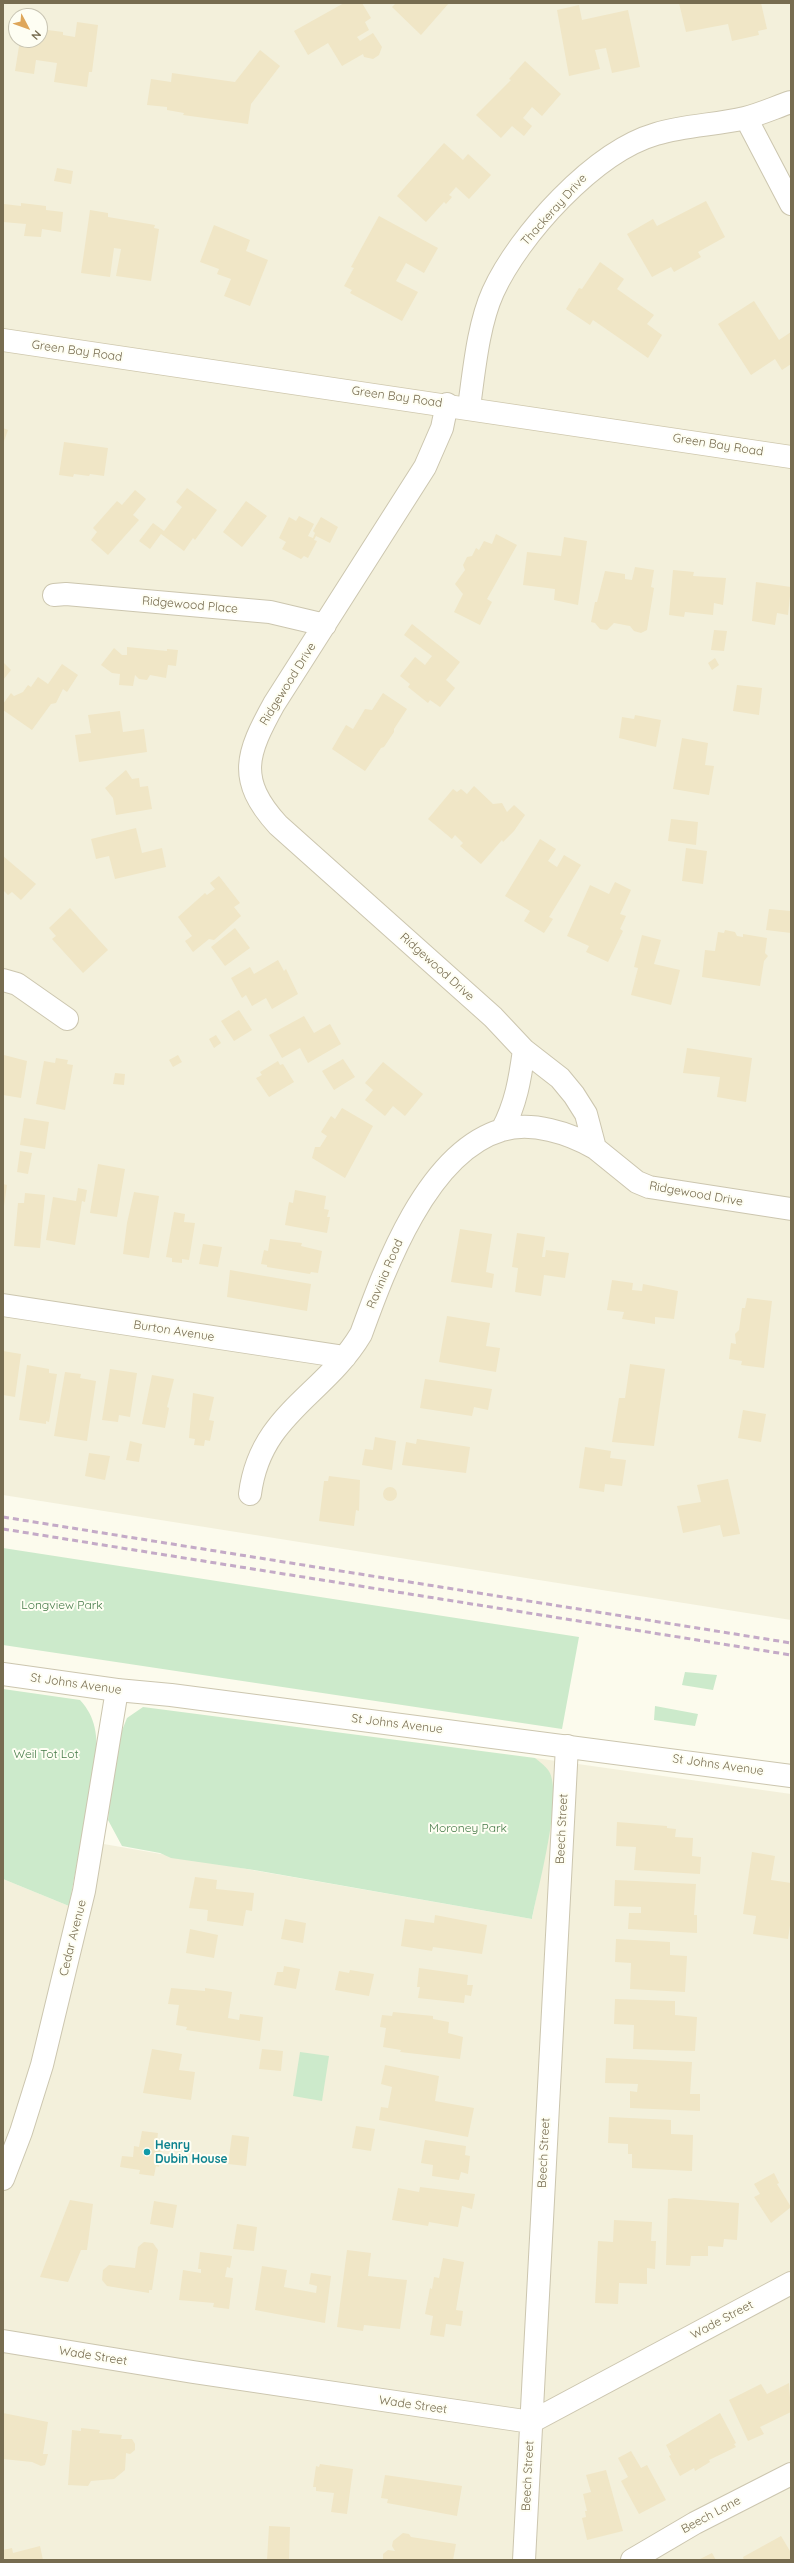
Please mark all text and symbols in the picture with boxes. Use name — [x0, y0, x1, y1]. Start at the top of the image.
north arrow — [8, 8, 48, 48]
text: N — [28, 28, 44, 43]
street label: Thackeray Drive — [518, 171, 590, 249]
street label: Green Bay Road — [31, 338, 123, 364]
street label: Green Bay Road — [351, 384, 443, 410]
street label: Green Bay Road — [672, 431, 764, 459]
street label: Ridgewood Place — [141, 594, 239, 616]
street label: Ridgewood Drive — [257, 640, 319, 728]
street label: Ridgewood Drive — [397, 930, 477, 1004]
street label: Ridgewood Drive — [648, 1179, 744, 1209]
street label: Ravinia Road — [364, 1237, 406, 1311]
street label: Burton Avenue — [132, 1317, 216, 1345]
park label: Longview Park — [21, 1598, 103, 1612]
street label: St Johns Avenue — [29, 1670, 123, 1698]
street label: St Johns Avenue — [351, 1711, 443, 1737]
park label: Weil Tot Lot — [14, 1747, 78, 1761]
street label: St Johns Avenue — [671, 1751, 765, 1779]
street label: Beech Street — [553, 1793, 571, 1865]
park label: Moroney Park — [429, 1821, 507, 1835]
street label: Cedar Avenue — [57, 1898, 89, 1978]
street label: Beech Street — [535, 2117, 553, 2189]
place label: Henry Dubin House — [155, 2138, 228, 2166]
marker: Henry Dubin House — [142, 2147, 152, 2157]
street label: Wade Street — [688, 2297, 756, 2343]
street label: Wade Street — [58, 2344, 128, 2368]
street label: Wade Street — [378, 2393, 448, 2417]
street label: Beech Street — [519, 2440, 537, 2512]
street label: Beech Lane — [679, 2493, 743, 2537]

